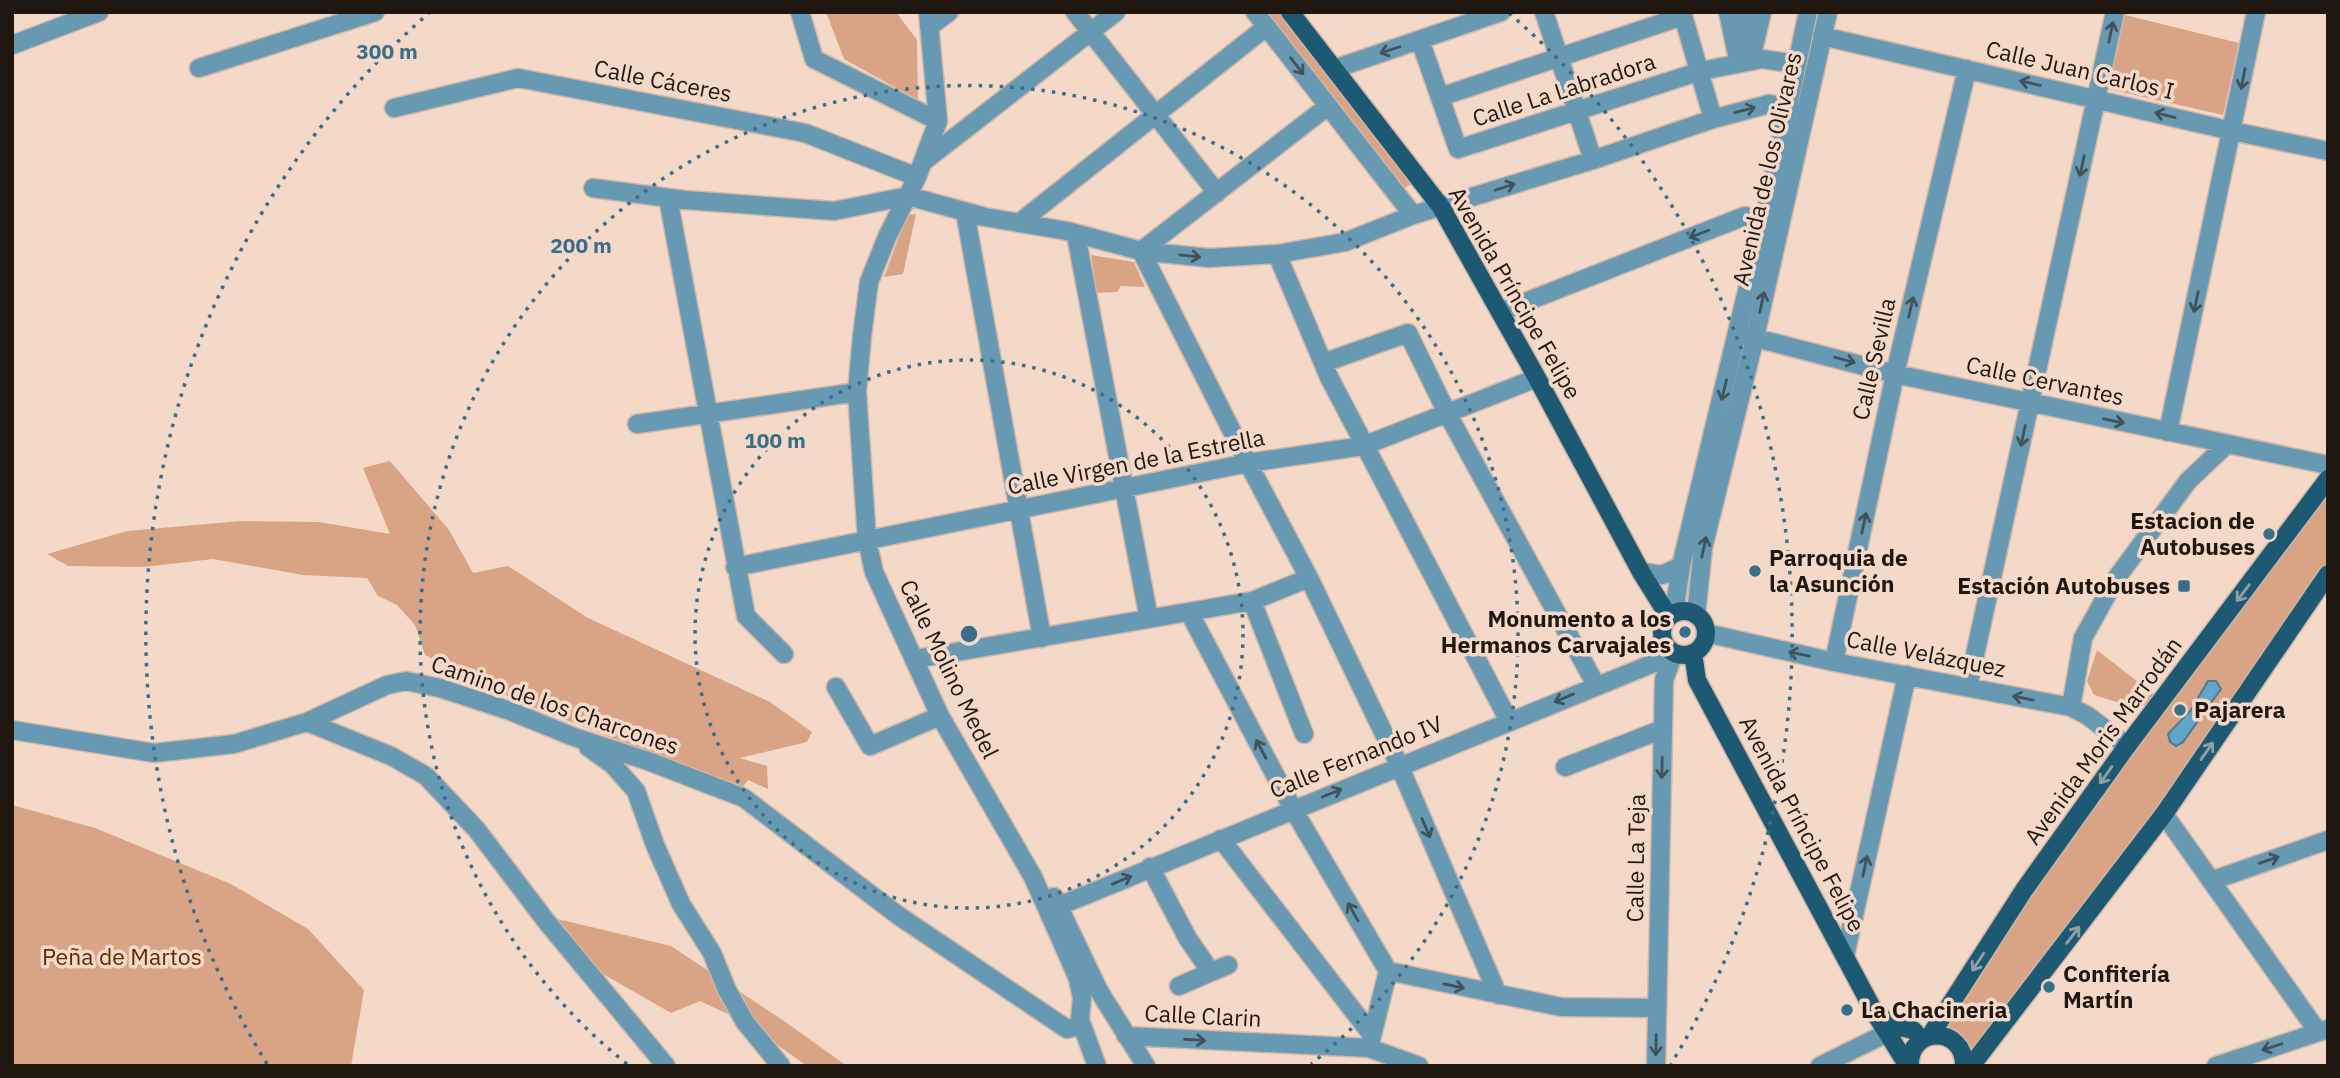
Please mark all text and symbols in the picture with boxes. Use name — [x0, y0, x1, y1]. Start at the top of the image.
one-way arrow — [2104, 21, 2118, 44]
street label: Calle Juan Carlos I — [1983, 33, 2177, 105]
text: 300 m — [356, 37, 418, 65]
one-way arrow — [1380, 45, 1402, 57]
street label: Calle La Labradora — [1468, 45, 1659, 133]
street label: Avenida de los Olivares — [1725, 49, 1808, 289]
street label: Calle Cáceres — [592, 52, 735, 108]
one-way arrow — [1289, 56, 1304, 75]
one-way arrow — [2235, 67, 2249, 90]
one-way arrow — [2019, 76, 2042, 90]
one-way arrow — [1733, 103, 1756, 116]
one-way arrow — [2154, 108, 2177, 122]
one-way arrow — [2075, 154, 2088, 176]
one-way arrow — [1494, 180, 1516, 193]
street label: Avenida Príncipe Felipe — [1443, 181, 1589, 404]
one-way arrow — [1689, 229, 1711, 241]
text: 200 m — [550, 231, 612, 259]
one-way arrow — [1178, 250, 1201, 263]
one-way arrow — [2188, 290, 2202, 313]
one-way arrow — [1756, 291, 1770, 314]
street label: Calle Sevilla — [1844, 295, 1902, 423]
one-way arrow — [1905, 296, 1918, 319]
street label: Calle Cervantes — [1963, 349, 2127, 411]
one-way arrow — [1833, 355, 1855, 368]
one-way arrow — [1717, 378, 1730, 401]
one-way arrow — [2102, 414, 2125, 428]
street label: Calle Virgen de la Estrella — [1005, 421, 1267, 501]
one-way arrow — [2016, 424, 2029, 447]
text: 100 m — [744, 426, 806, 454]
place label: Estacion de Autobuses — [2130, 505, 2255, 561]
one-way arrow — [1857, 512, 1871, 535]
marker: Estacion de Autobuses — [2261, 526, 2277, 542]
one-way arrow — [1697, 536, 1711, 559]
place label: Parroquia de la Asunción — [1769, 542, 1908, 598]
marker: Parroquia de la Asunción — [1747, 563, 1763, 579]
place label: Estación Autobuses — [1957, 570, 2170, 600]
street label: Calle Molino Medel — [894, 574, 1006, 763]
marker: Estación Autobuses — [2176, 578, 2192, 594]
one-way arrow — [2235, 583, 2250, 601]
place label: Monumento a los Hermanos Carvajales — [1441, 603, 1671, 659]
centre of rings — [957, 622, 981, 646]
street label: Calle Velázquez — [1844, 623, 2008, 683]
marker: Monumento a los Hermanos Carvajales — [1677, 624, 1693, 640]
street label: Avenida Moris Marrodán — [2017, 631, 2188, 850]
one-way arrow — [1789, 647, 1811, 660]
street label: Camino de los Charcones — [427, 648, 683, 761]
one-way arrow — [2012, 690, 2035, 704]
one-way arrow — [1554, 693, 1575, 706]
place label: Pajarera — [2194, 694, 2286, 724]
marker: Pajarera — [2172, 702, 2188, 718]
street label: Calle Fernando IV — [1265, 708, 1446, 804]
street label: Avenida Príncipe Felipe — [1733, 710, 1873, 937]
one-way arrow — [1254, 739, 1268, 760]
one-way arrow — [2200, 742, 2214, 761]
one-way arrow — [1656, 757, 1669, 780]
one-way arrow — [2099, 765, 2113, 784]
one-way arrow — [1321, 786, 1342, 799]
street label: Calle La Teja — [1619, 793, 1651, 923]
one-way arrow — [1420, 817, 1433, 838]
one-way arrow — [2258, 853, 2280, 865]
one-way arrow — [1859, 855, 1873, 878]
one-way arrow — [1110, 872, 1132, 885]
one-way arrow — [1346, 903, 1360, 923]
one-way arrow — [2065, 926, 2080, 944]
park label: Peña de Martos — [42, 941, 202, 971]
one-way arrow — [1970, 952, 1985, 971]
place label: Confitería Martín — [2063, 958, 2170, 1014]
one-way arrow — [1442, 979, 1465, 993]
marker: Confitería Martín — [2041, 979, 2057, 995]
place label: La Chacineria — [1861, 994, 2008, 1024]
street label: Calle Clarin — [1144, 997, 1262, 1033]
marker: La Chacineria — [1839, 1002, 1855, 1018]
one-way arrow — [1183, 1033, 1206, 1046]
one-way arrow — [1649, 1033, 1663, 1056]
one-way arrow — [2261, 1041, 2283, 1054]

